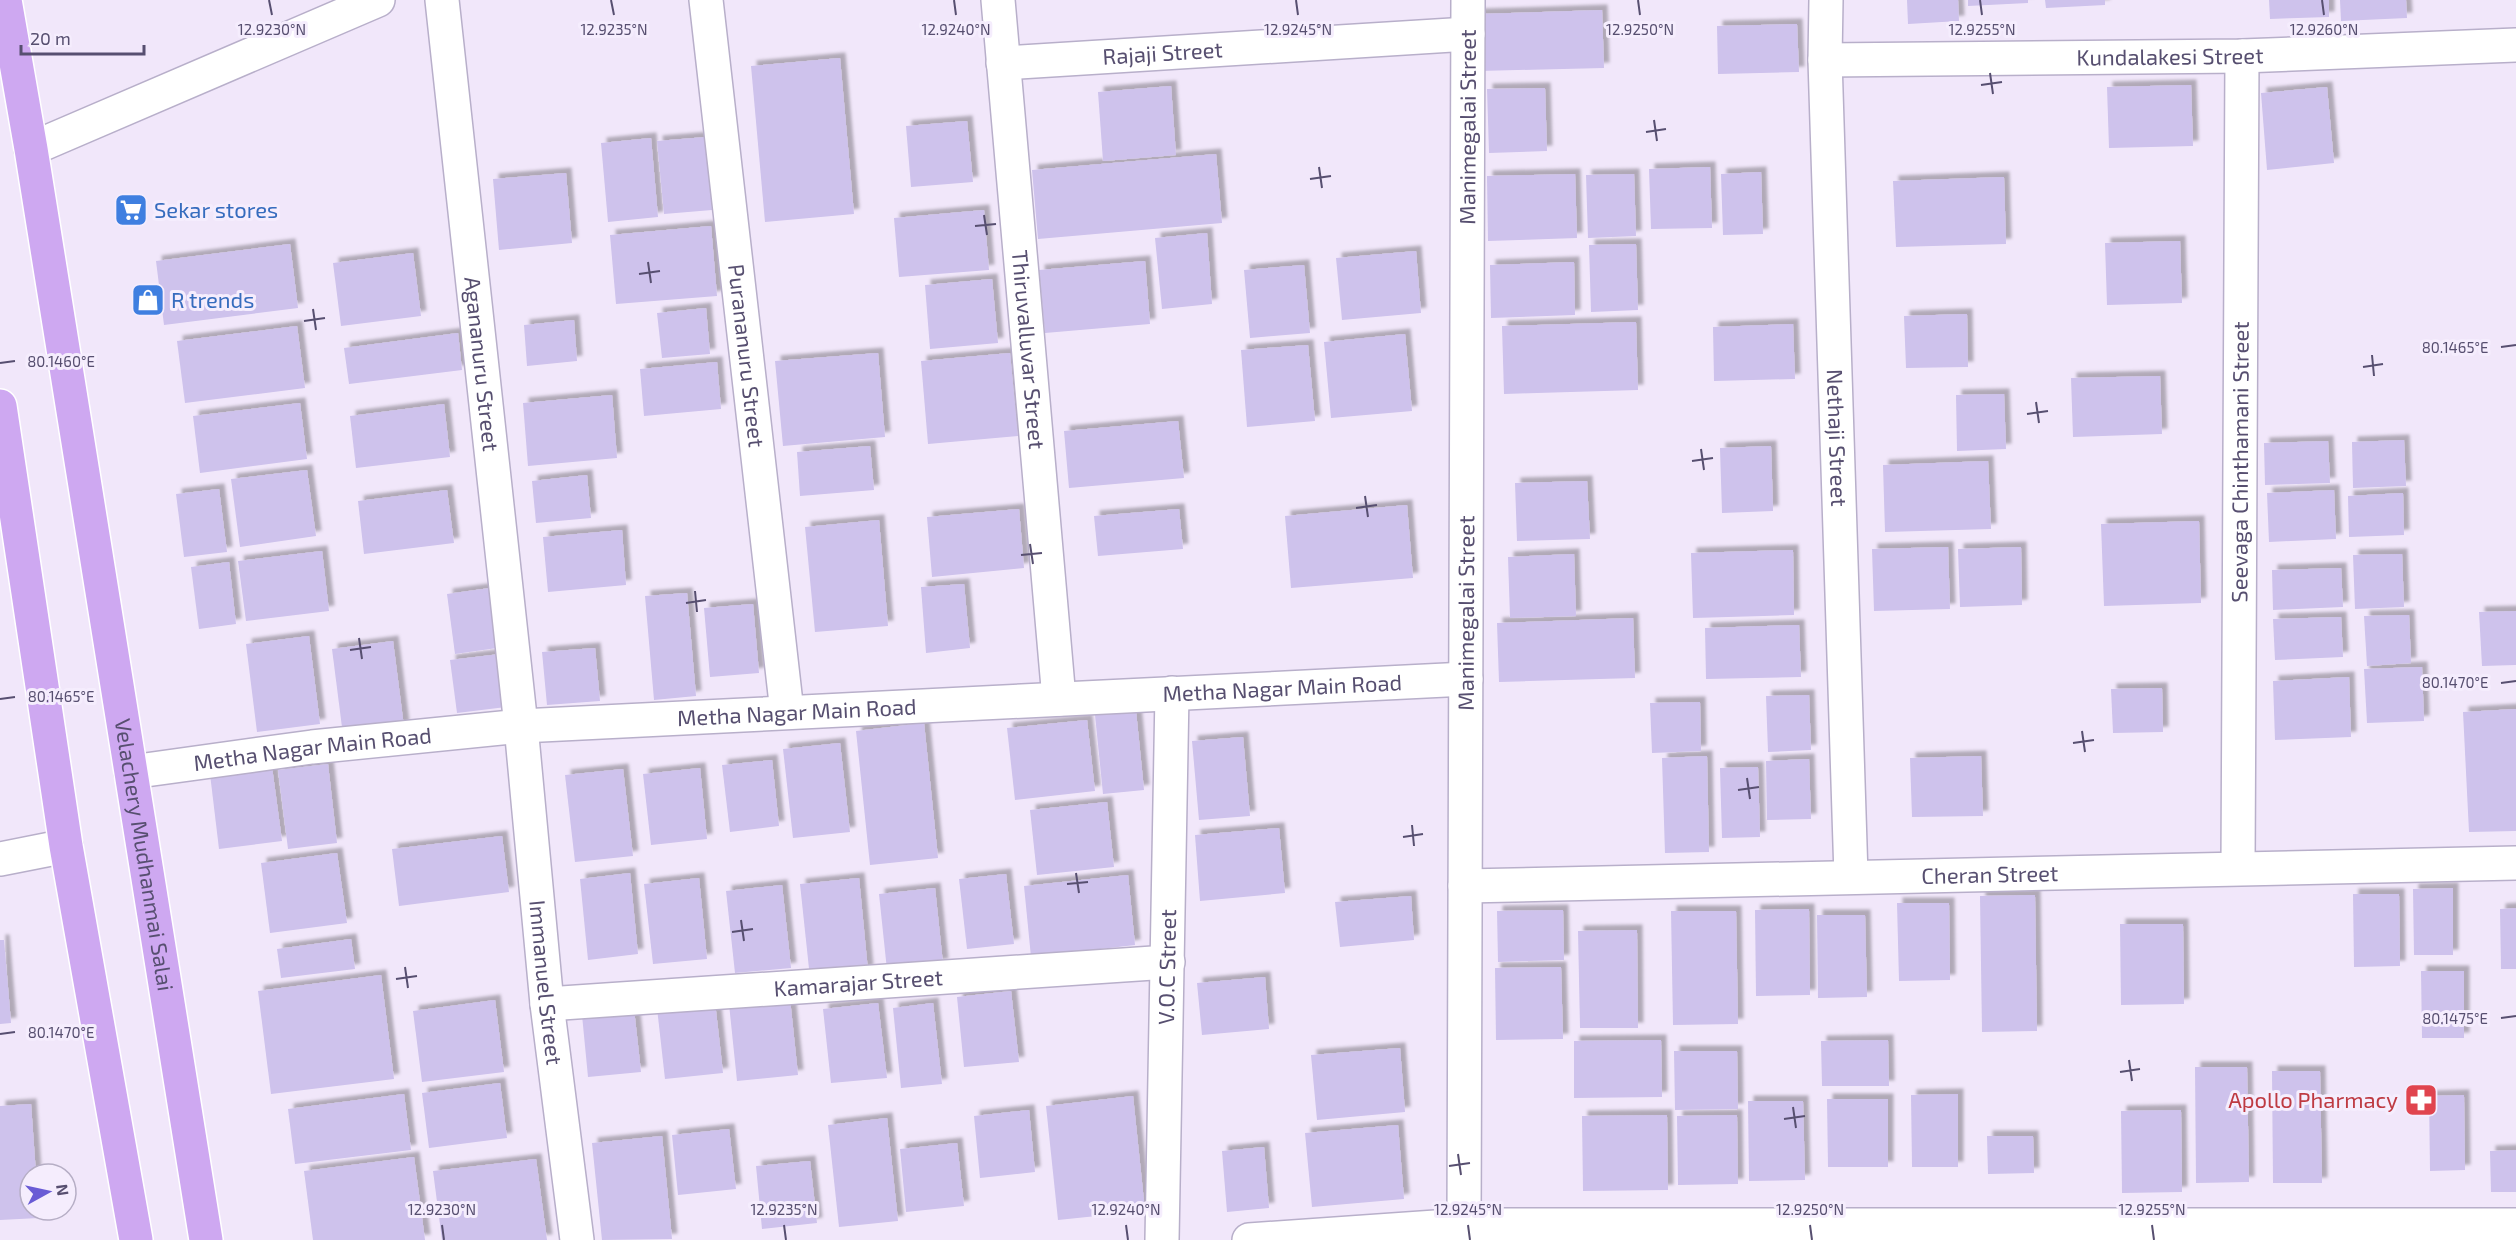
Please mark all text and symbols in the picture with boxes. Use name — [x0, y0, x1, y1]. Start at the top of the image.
scale bar — [21, 18, 144, 56]
text: 12.9230°N — [238, 20, 306, 38]
text: 12.9235°N — [580, 20, 648, 38]
text: 12.9240°N — [921, 20, 991, 38]
text: 12.9245°N — [1264, 20, 1332, 38]
text: 12.9250°N — [1606, 20, 1674, 38]
text: 12.9255°N — [1949, 20, 2015, 38]
text: 12.9260°N — [2290, 20, 2358, 38]
text: 20 m — [30, 27, 71, 49]
street label: Manimegalai Street — [1453, 29, 1480, 225]
street label: Rajaji Street — [1102, 35, 1224, 69]
street label: Kundalakesi Street — [2076, 41, 2264, 70]
supermarket icon: Sekar stores — [113, 192, 149, 228]
place label: Sekar stores — [154, 196, 278, 222]
street label: Thiruvalluvar Street — [1008, 249, 1051, 450]
street label: Purananuru Street — [724, 263, 771, 449]
street label: Agananuru Street — [460, 275, 505, 452]
shop icon: R trends — [130, 282, 166, 318]
place label: R trends — [171, 286, 254, 312]
street label: Seevaga Chinthamani Street — [2225, 321, 2253, 603]
text: 80.1465°E — [2422, 338, 2488, 356]
text: 80.1460°E — [27, 352, 95, 370]
street label: Nethaji Street — [1823, 369, 1853, 507]
street label: Manimegalai Street — [1452, 515, 1478, 711]
street label: Metha Nagar Main Road — [1162, 668, 1403, 706]
text: 80.1470°E — [2422, 673, 2488, 691]
text: 80.1465°E — [28, 687, 94, 705]
street label: Metha Nagar Main Road — [677, 692, 917, 730]
street label: Velachery Mudhanmai Salai — [111, 716, 180, 993]
street label: Metha Nagar Main Road — [192, 721, 433, 775]
street label: Cheran Street — [1921, 859, 2059, 888]
street label: Immanuel Street — [525, 899, 569, 1066]
street label: V.O.C Street — [1152, 909, 1180, 1025]
street label: Kamarajar Street — [773, 963, 944, 1001]
text: 80.1475°E — [2422, 1009, 2488, 1027]
text: 80.1470°E — [28, 1023, 94, 1041]
pharmacy icon: Apollo Pharmacy — [2403, 1082, 2439, 1118]
place label: Apollo Pharmacy — [2228, 1086, 2398, 1112]
north arrow — [18, 1162, 78, 1222]
text: N — [53, 1183, 74, 1197]
text: 12.9230°N — [408, 1200, 476, 1218]
text: 12.9235°N — [750, 1200, 818, 1218]
text: 12.9240°N — [1091, 1200, 1161, 1218]
text: 12.9245°N — [1434, 1200, 1502, 1218]
text: 12.9250°N — [1776, 1200, 1844, 1218]
text: 12.9255°N — [2119, 1200, 2185, 1218]

